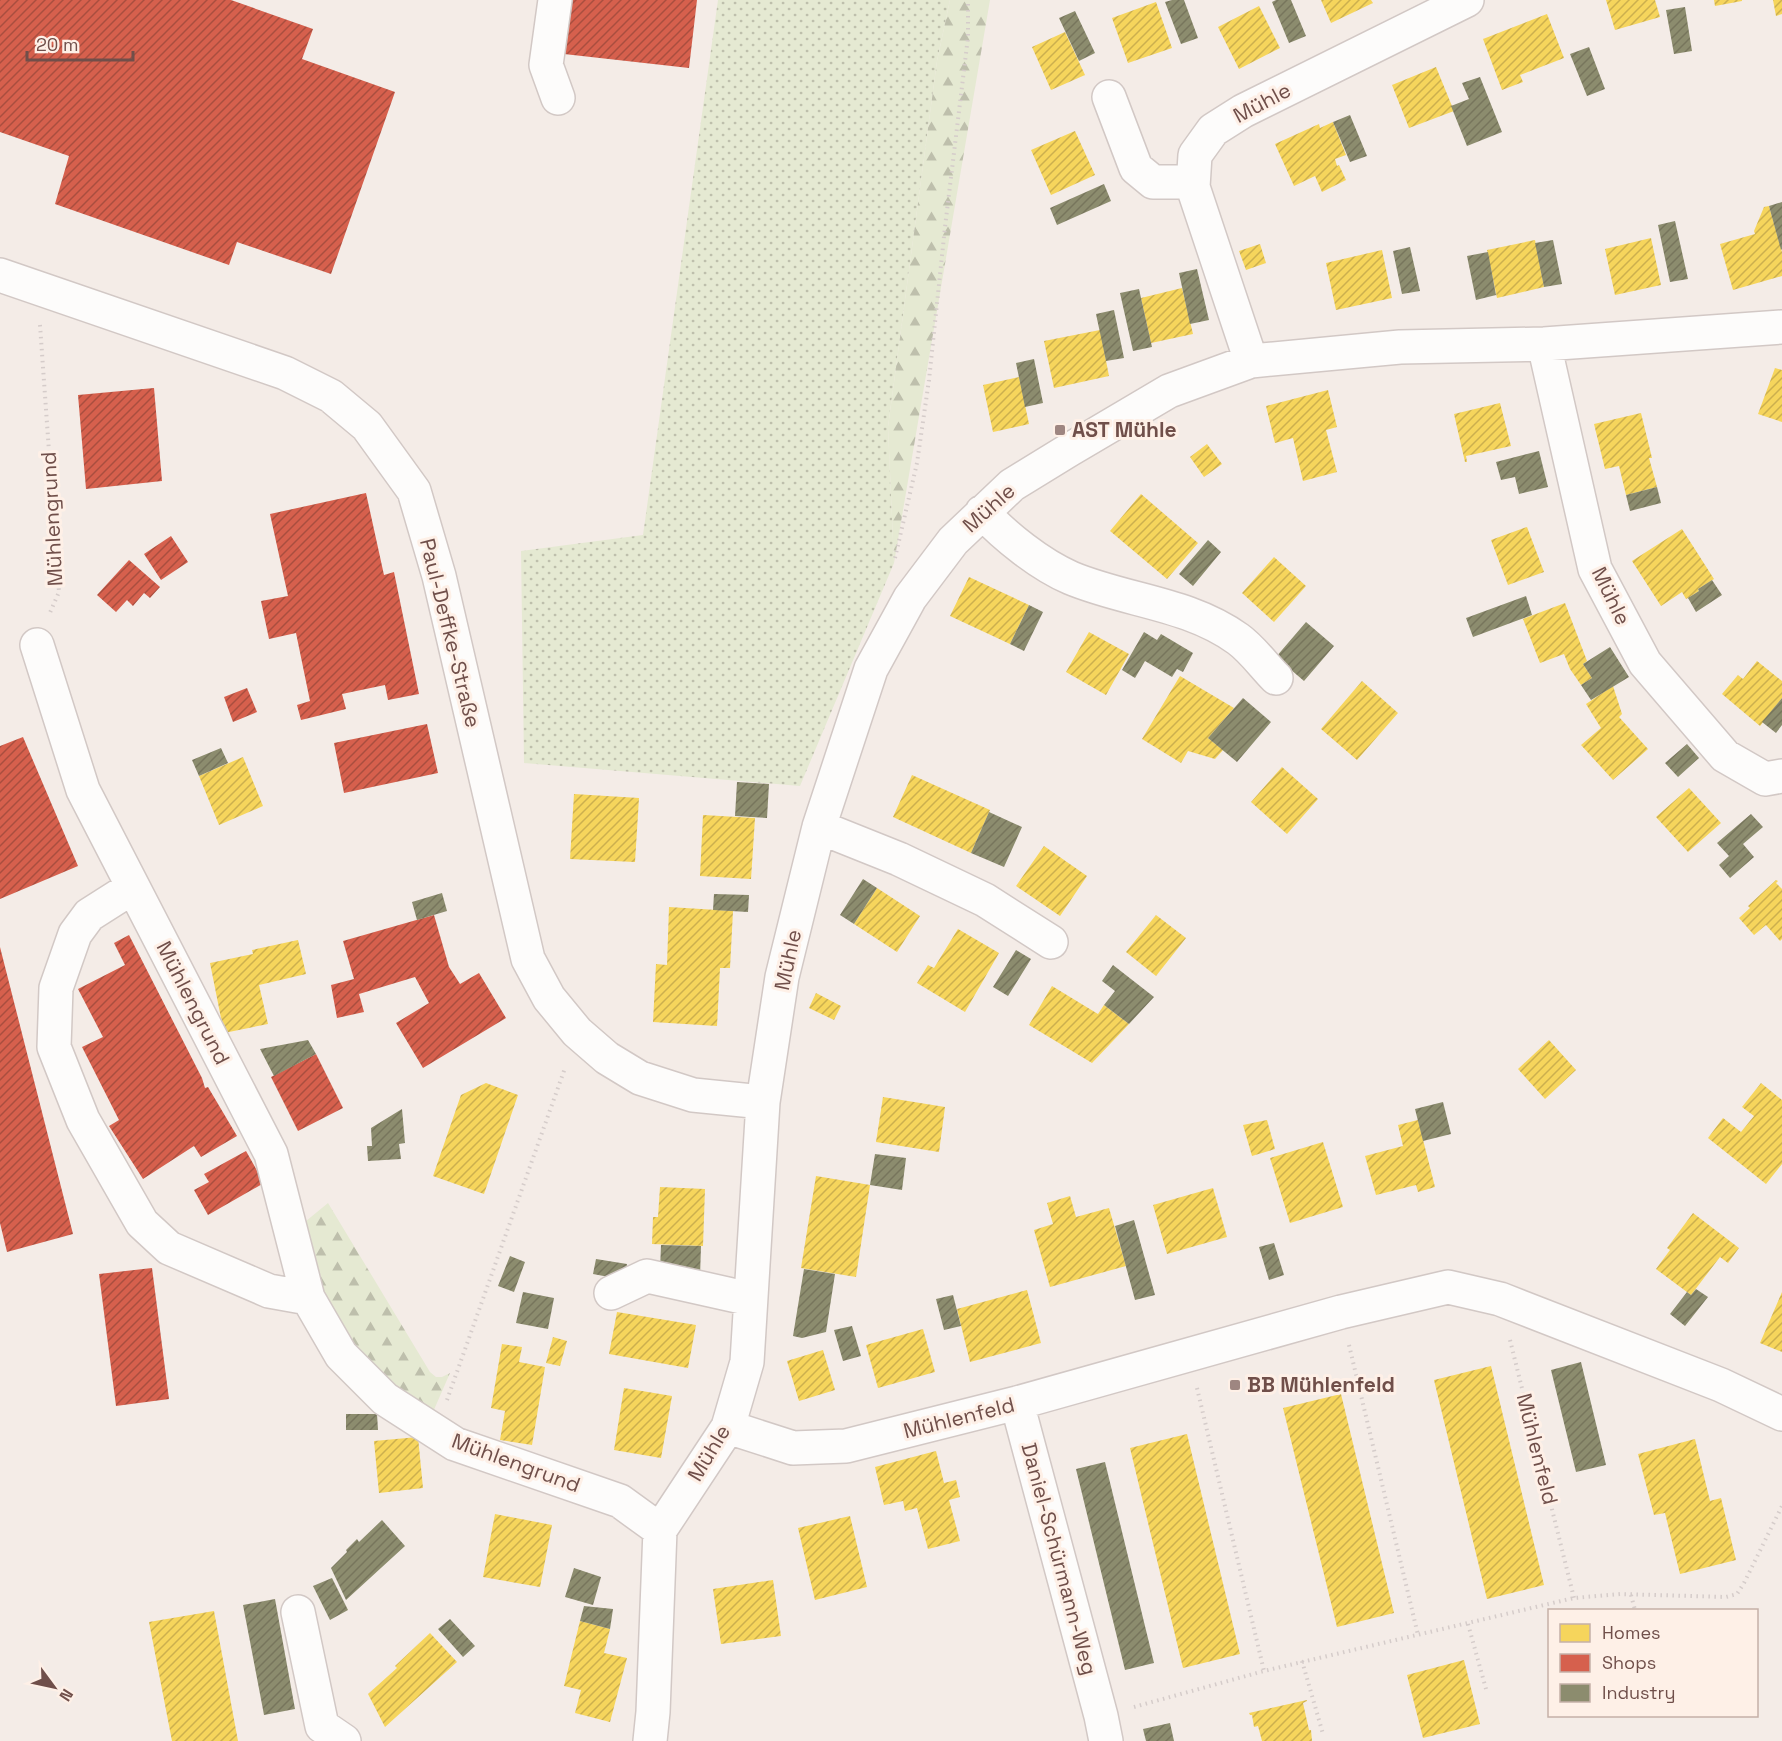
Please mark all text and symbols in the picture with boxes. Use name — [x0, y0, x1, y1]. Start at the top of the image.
scale bar — [27, 24, 134, 62]
text: 20 m — [36, 33, 79, 56]
street label: Mühle — [1228, 76, 1295, 129]
place label: AST Mühle — [1072, 416, 1177, 443]
marker: AST Mühle — [1053, 423, 1067, 437]
street label: Mühlengrund — [34, 451, 69, 587]
street label: Mühle — [957, 477, 1021, 538]
street label: Paul-Deffke-Straße — [414, 535, 487, 730]
street label: Mühle — [1586, 562, 1637, 629]
street label: Mühle — [768, 927, 807, 993]
street label: Mühlengrund — [151, 937, 236, 1069]
place label: BB Mühlenfeld — [1247, 1371, 1395, 1398]
marker: BB Mühlenfeld — [1228, 1378, 1242, 1392]
street label: Mühlenfeld — [1511, 1390, 1564, 1507]
street label: Mühlenfeld — [900, 1391, 1017, 1444]
street label: Mühle — [681, 1419, 736, 1486]
street label: Mühlengrund — [448, 1427, 584, 1498]
street label: Daniel-Schürmann-Weg — [1015, 1440, 1103, 1678]
legend — [1548, 1609, 1758, 1717]
text: Homes — [1602, 1621, 1661, 1644]
text: Shops — [1602, 1651, 1656, 1674]
north arrow — [24, 1657, 84, 1717]
text: Industry — [1602, 1681, 1675, 1704]
text: N — [54, 1685, 78, 1705]

